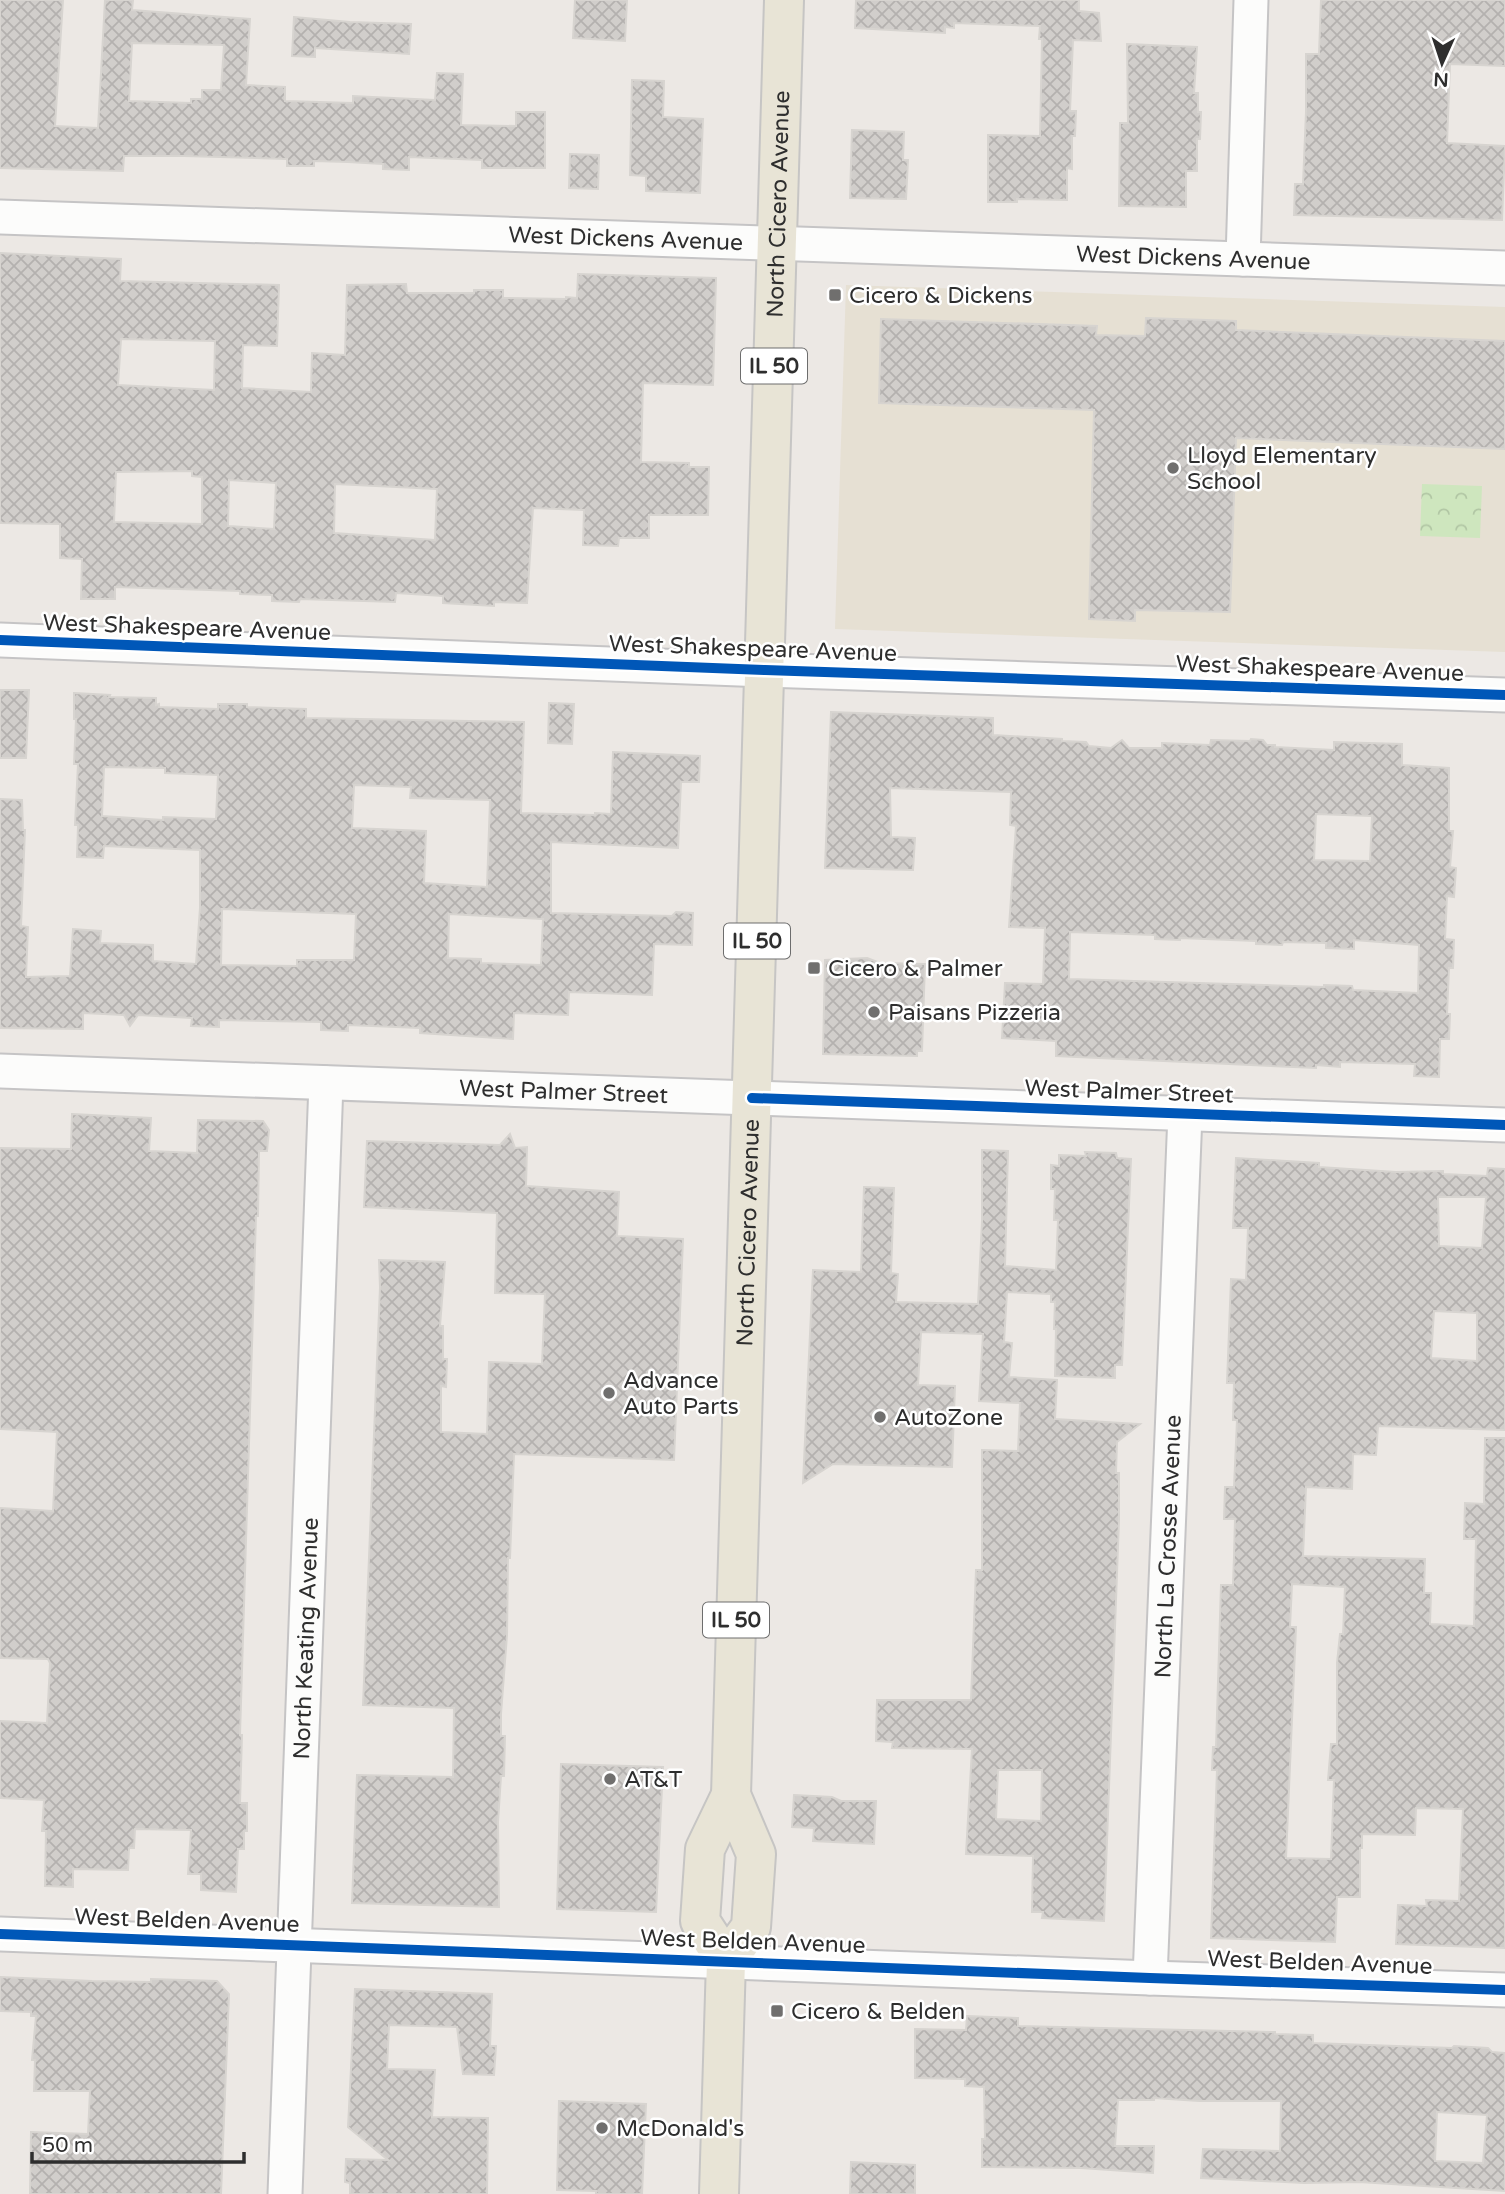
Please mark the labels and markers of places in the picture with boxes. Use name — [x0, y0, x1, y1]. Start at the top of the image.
place label: Cicero & Dickens — [849, 282, 1033, 310]
marker: Cicero & Dickens — [827, 287, 843, 303]
place label: Lloyd Elementary School — [1187, 442, 1377, 496]
marker: Lloyd Elementary School — [1165, 460, 1181, 476]
place label: Cicero & Palmer — [828, 955, 1003, 983]
marker: Cicero & Palmer — [806, 960, 822, 976]
place label: Paisans Pizzeria — [888, 999, 1061, 1027]
marker: Paisans Pizzeria — [866, 1004, 882, 1020]
place label: Advance Auto Parts — [623, 1367, 739, 1421]
marker: Advance Auto Parts — [601, 1385, 617, 1401]
place label: AutoZone — [894, 1404, 1003, 1432]
marker: AutoZone — [872, 1409, 888, 1425]
place label: AT&T — [624, 1766, 683, 1794]
marker: AT&T — [602, 1771, 618, 1787]
place label: Cicero & Belden — [791, 1998, 965, 2026]
marker: Cicero & Belden — [769, 2003, 785, 2019]
place label: McDonald's — [616, 2115, 744, 2143]
marker: McDonald's — [594, 2120, 610, 2136]

